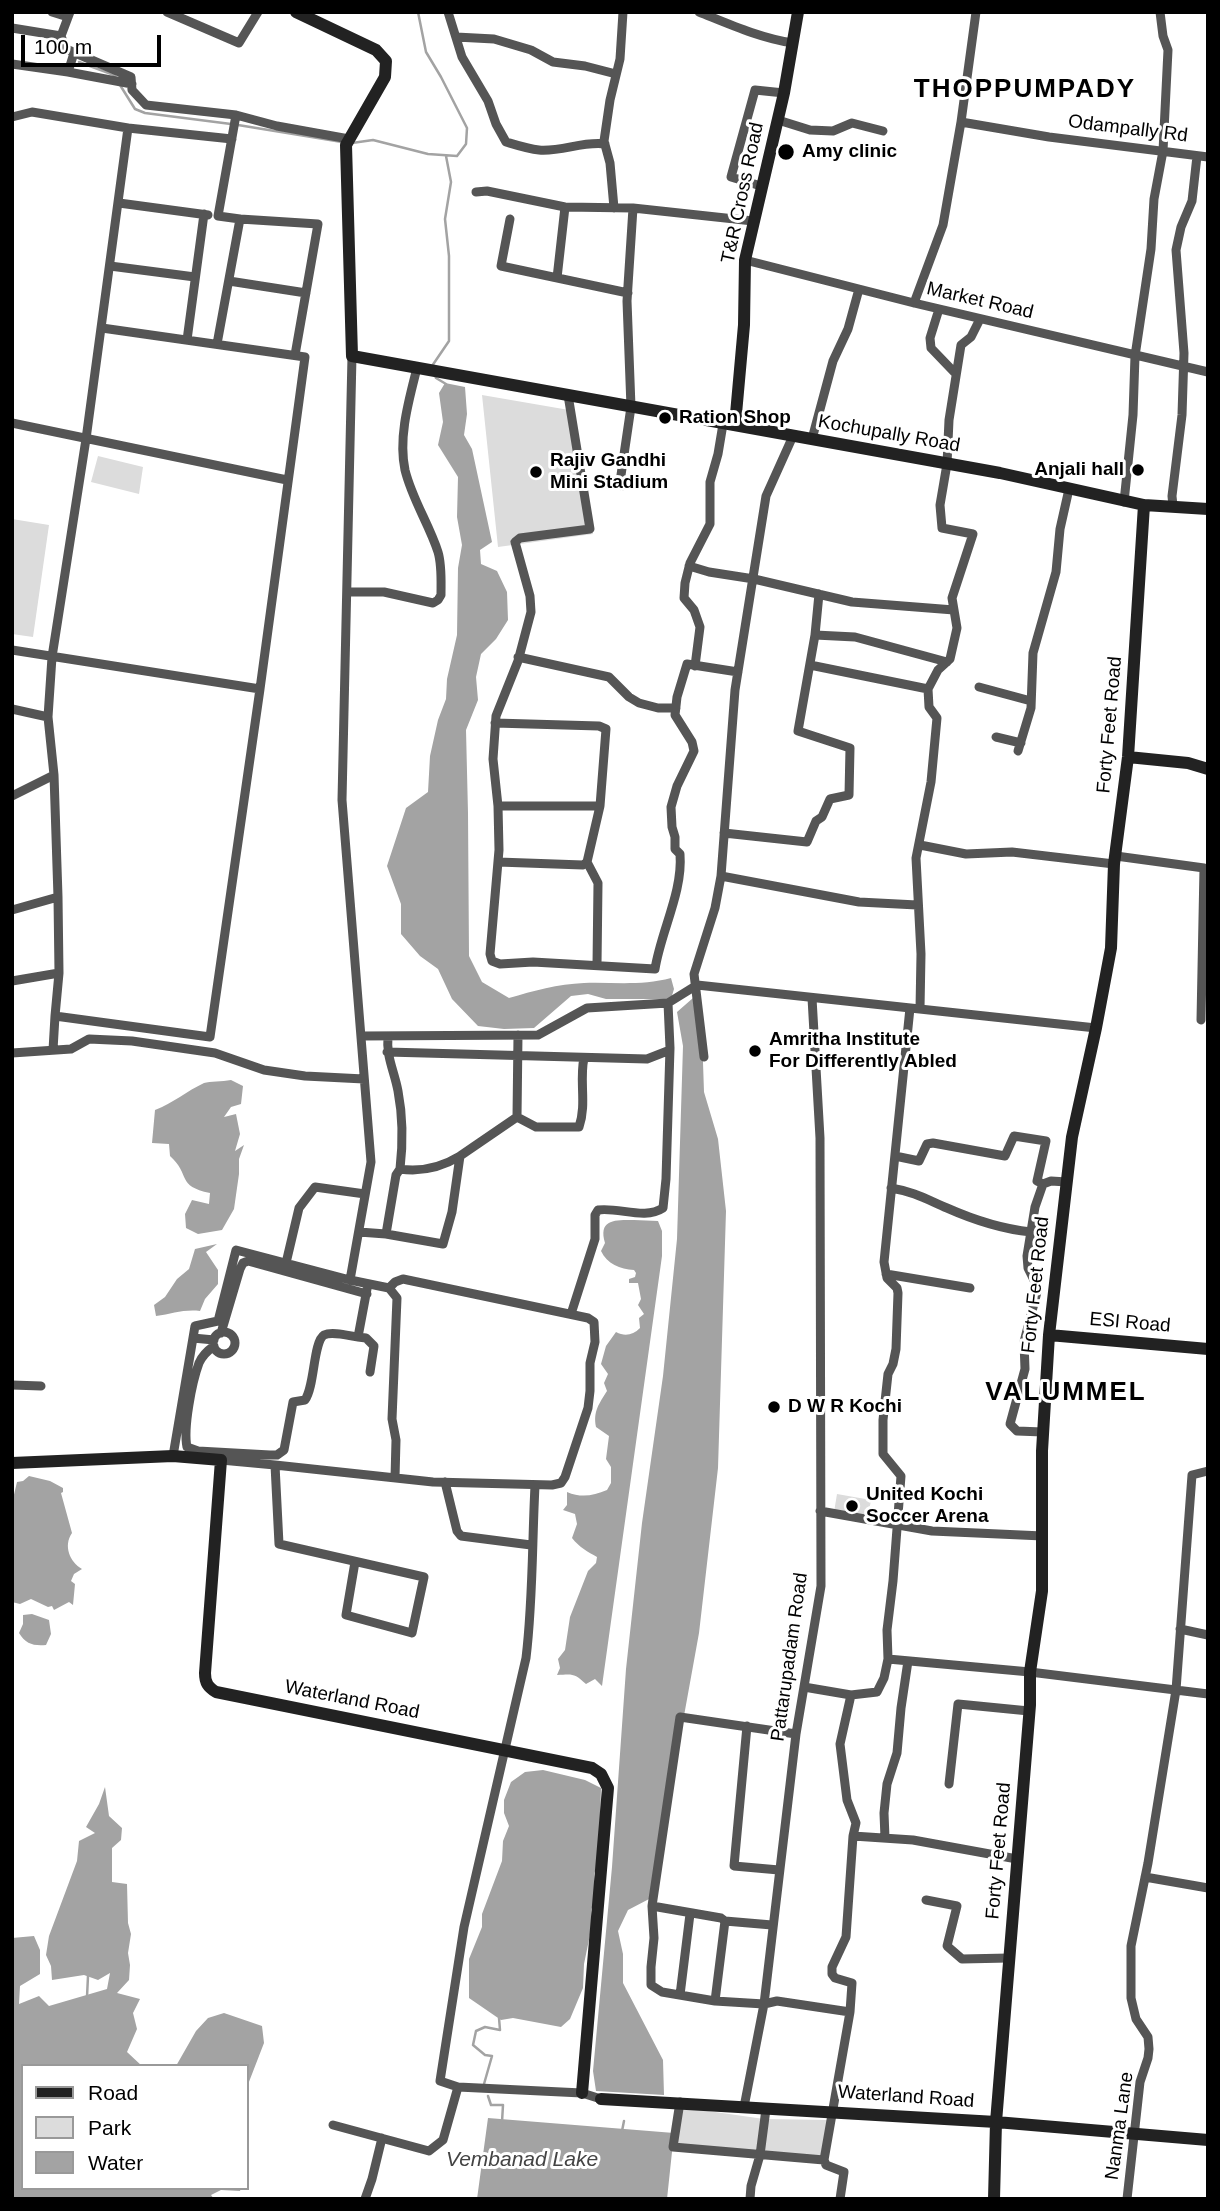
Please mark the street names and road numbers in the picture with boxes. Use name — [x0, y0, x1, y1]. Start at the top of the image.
street label: Odampally Rd — [1067, 110, 1189, 148]
street label: T&R Cross Road — [717, 120, 769, 266]
street label: Market Road — [924, 278, 1036, 324]
street label: Kochupally Road — [816, 410, 962, 458]
street label: Forty Feet Road — [1093, 656, 1127, 794]
street label: Forty Feet Road — [1017, 1216, 1055, 1354]
street label: ESI Road — [1088, 1308, 1172, 1338]
street label: Pattarupadam Road — [767, 1571, 813, 1743]
street label: Waterland Road — [283, 1676, 421, 1724]
street label: Forty Feet Road — [982, 1782, 1016, 1920]
street label: Nanma Lane — [1101, 2071, 1139, 2181]
street label: Waterland Road — [837, 2081, 975, 2113]

